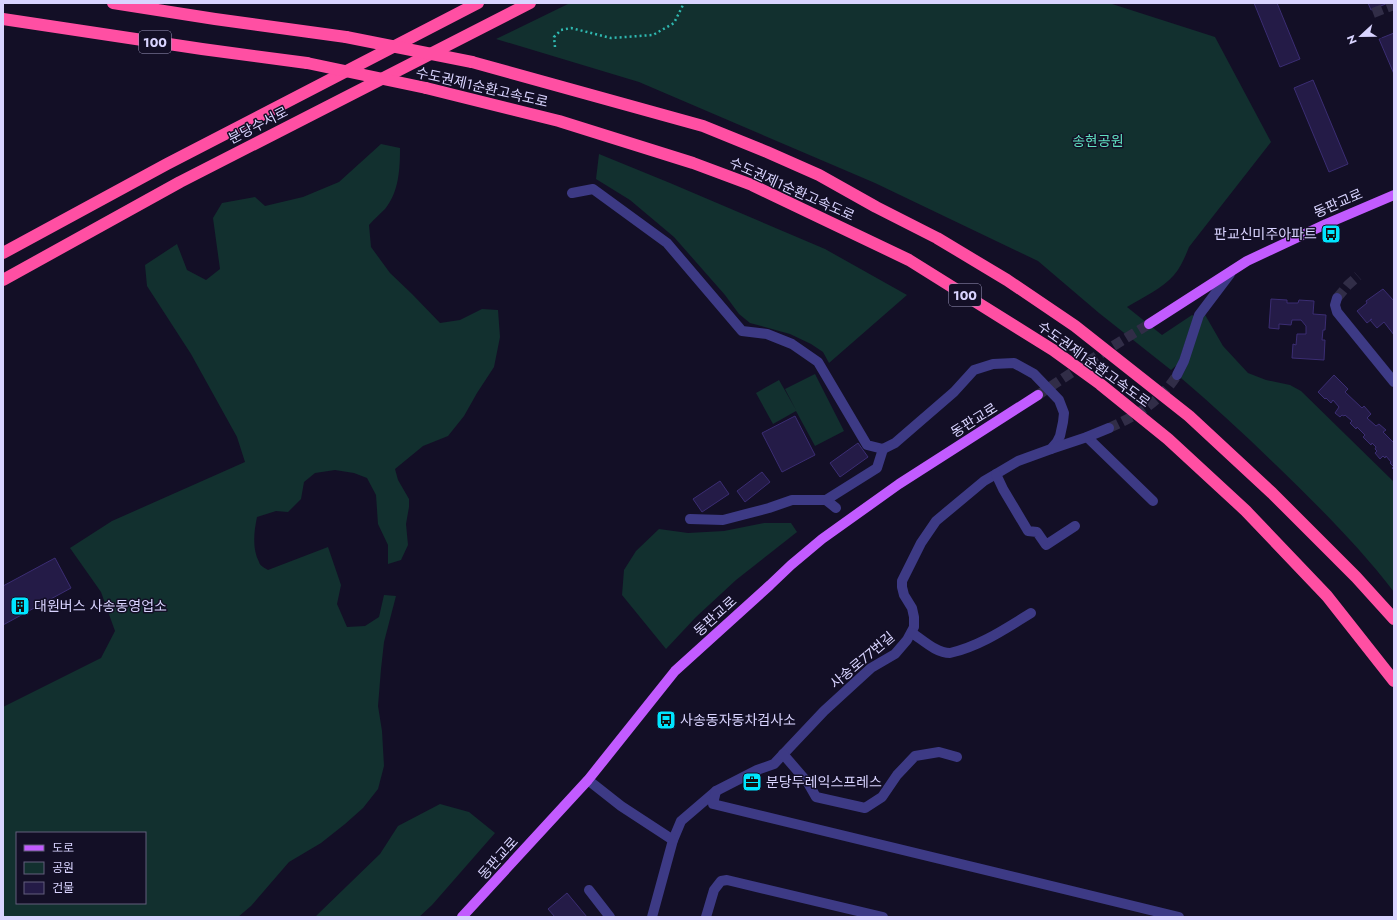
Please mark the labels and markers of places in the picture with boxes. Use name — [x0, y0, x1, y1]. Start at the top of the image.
bus stop icon: 판교신미주아파트 — [1320, 223, 1342, 245]
place label: 판교신미주아파트 — [1214, 224, 1317, 244]
building icon: 대원버스 사송동영업소 — [9, 595, 31, 617]
place label: 대원버스 사송동영업소 — [34, 596, 167, 616]
bus stop icon: 사송동자동차검사소 — [655, 709, 677, 731]
place label: 사송동자동차검사소 — [680, 710, 796, 730]
office icon: 분당두레익스프레스 — [741, 771, 763, 793]
place label: 분당두레익스프레스 — [766, 772, 882, 792]

